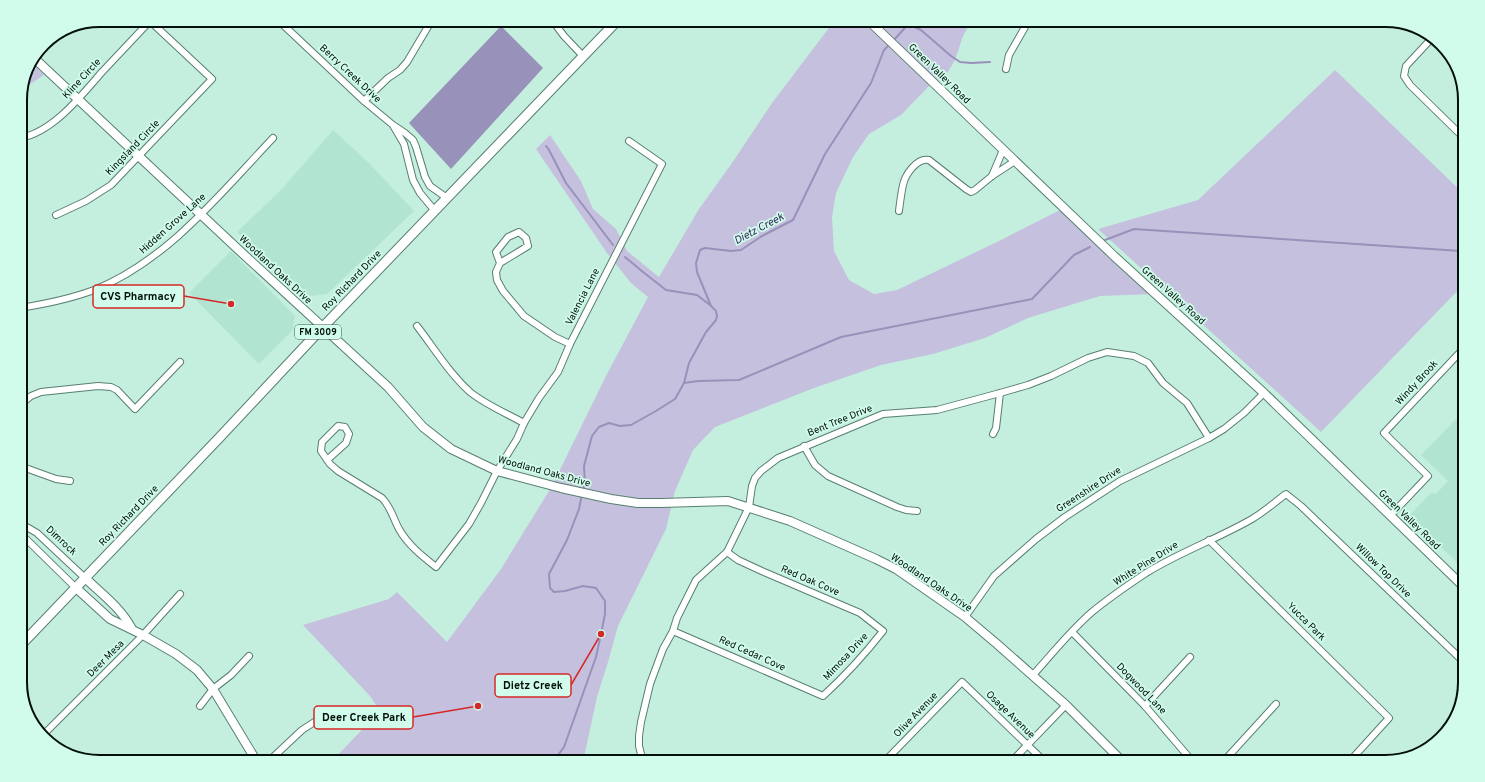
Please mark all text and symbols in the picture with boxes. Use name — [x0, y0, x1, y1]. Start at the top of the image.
street label: Green Valley Road — [905, 41, 973, 107]
street label: Berry Creek Drive — [316, 42, 384, 106]
street label: Kline Circle — [60, 56, 104, 102]
street label: Kingsland Circle — [103, 117, 163, 179]
street label: Hidden Grove Lane — [137, 191, 209, 257]
water label: Dietz Creek — [732, 210, 787, 248]
street label: Woodland Oaks Drive — [236, 233, 314, 307]
street label: Roy Richard Drive — [319, 248, 385, 314]
street label: Green Valley Road — [1138, 264, 1208, 328]
street label: Valencia Lane — [563, 266, 603, 328]
callout: CVS Pharmacy — [93, 285, 184, 308]
text: CVS Pharmacy — [100, 290, 176, 304]
road number: FM 3009 — [295, 325, 341, 339]
street label: Windy Brook — [1393, 358, 1441, 408]
street label: Bent Tree Drive — [806, 402, 874, 440]
street label: Woodland Oaks Drive — [496, 453, 592, 491]
street label: Greenshire Drive — [1054, 464, 1124, 516]
street label: Roy Richard Drive — [96, 483, 162, 549]
street label: Green Valley Road — [1375, 487, 1443, 553]
street label: Dimrock — [43, 523, 79, 559]
street label: White Pine Drive — [1111, 539, 1181, 589]
street label: Willow Top Drive — [1352, 541, 1414, 601]
street label: Woodland Oaks Drive — [888, 551, 974, 615]
street label: Red Oak Cove — [779, 563, 841, 599]
street label: Yucca Park — [1284, 600, 1328, 644]
street label: Mimosa Drive — [821, 630, 871, 684]
street label: Red Cedar Cove — [717, 633, 787, 675]
street label: Deer Mesa — [85, 638, 127, 680]
street label: Dogwood Lane — [1113, 660, 1169, 718]
callout: Dietz Creek — [495, 674, 571, 697]
text: Dietz Creek — [503, 679, 563, 693]
street label: Osage Avenue — [983, 688, 1037, 742]
street label: Olive Avenue — [891, 690, 941, 740]
callout: Deer Creek Park — [314, 706, 413, 729]
text: Deer Creek Park — [322, 711, 406, 725]

